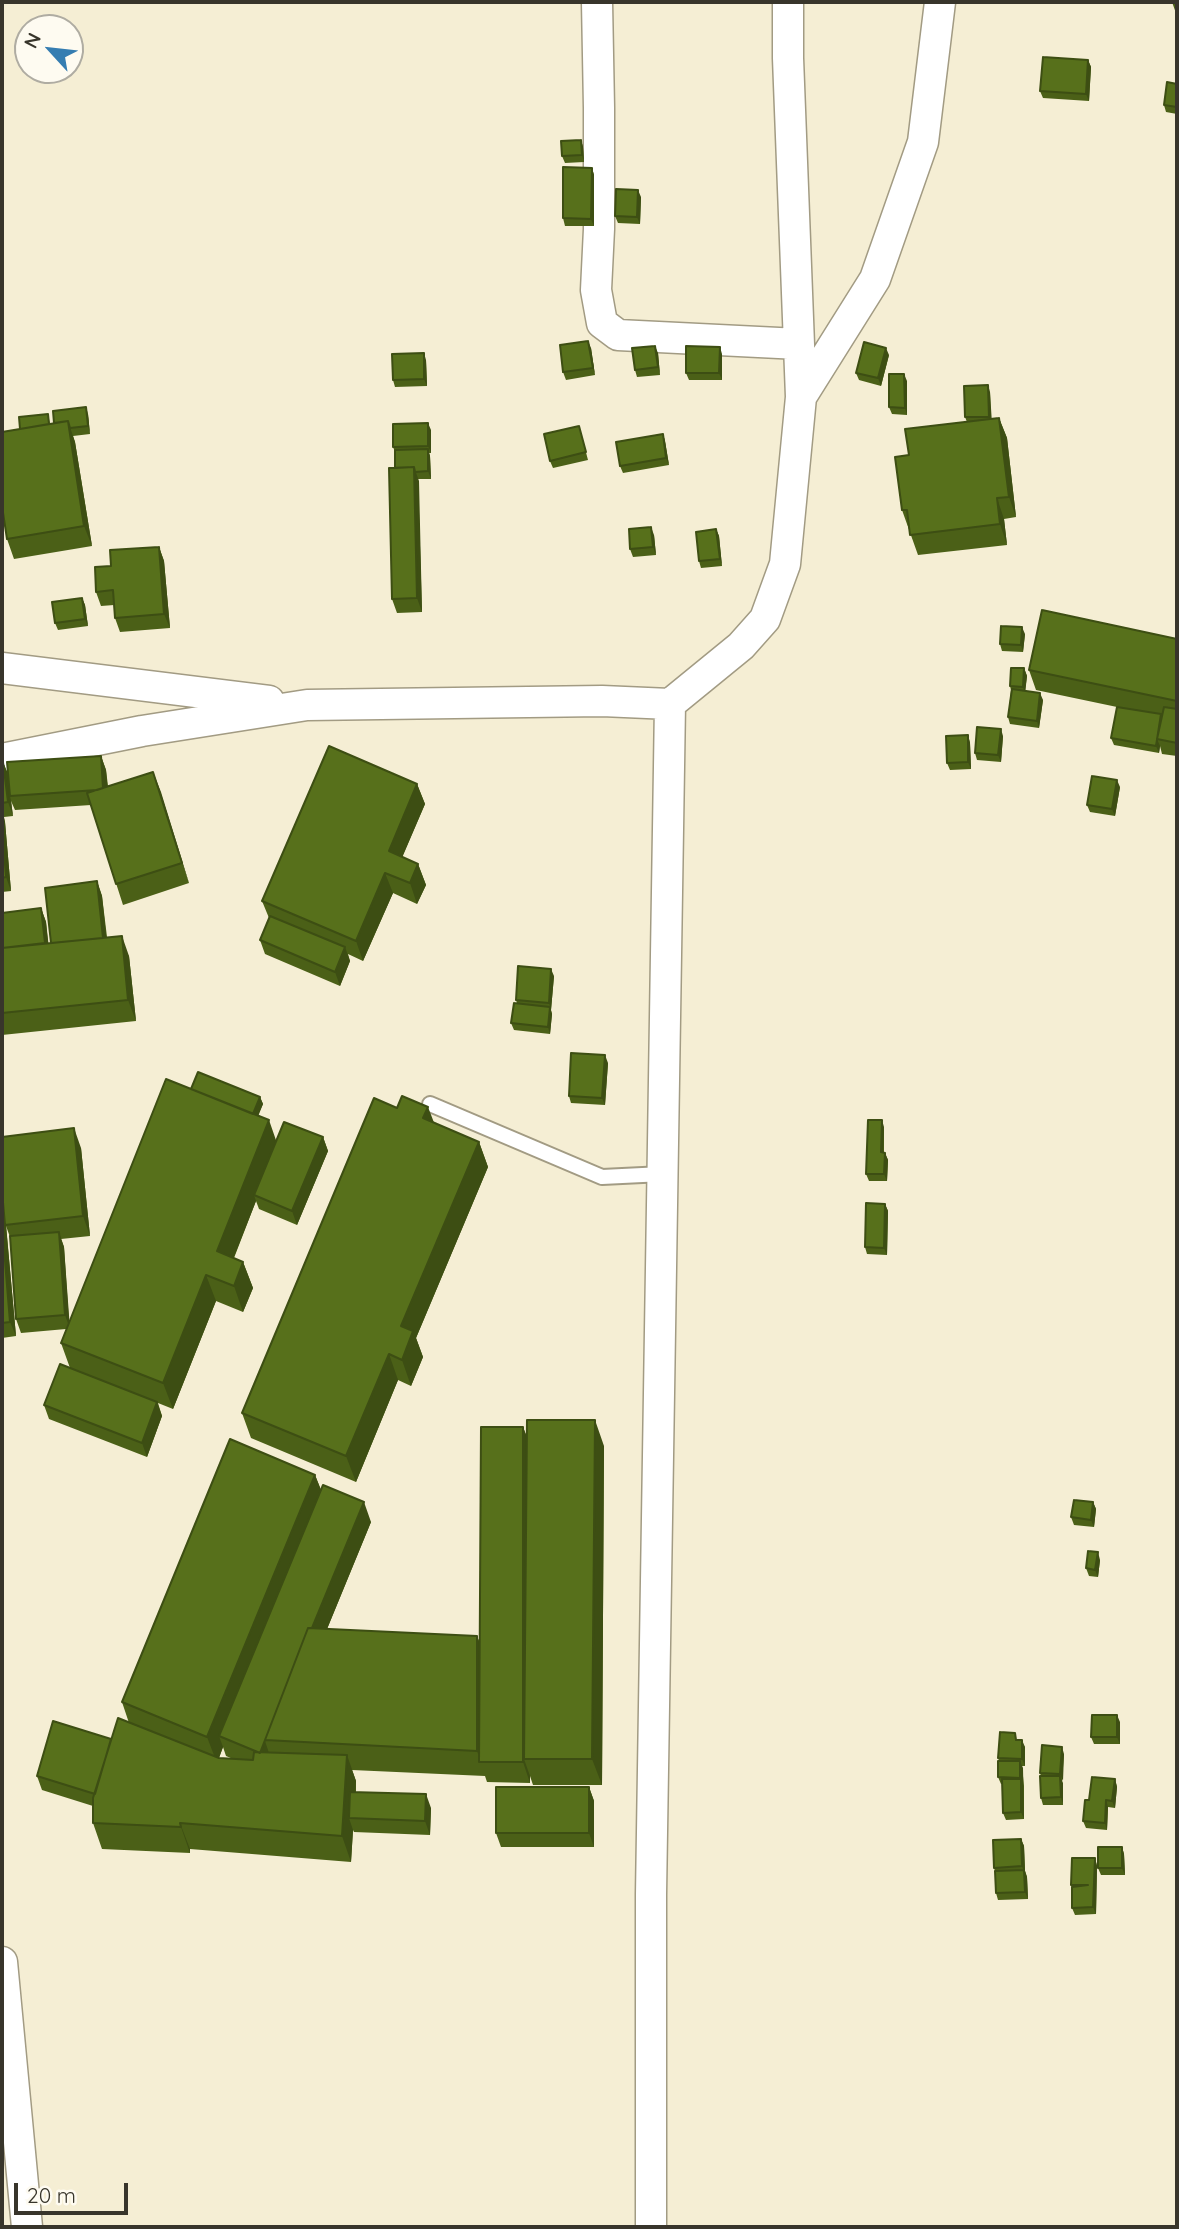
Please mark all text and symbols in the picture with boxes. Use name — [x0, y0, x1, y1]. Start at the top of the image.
north arrow — [14, 14, 84, 84]
text: N — [18, 29, 46, 52]
scale bar — [18, 2170, 131, 2214]
text: 20 m — [27, 2182, 76, 2208]

